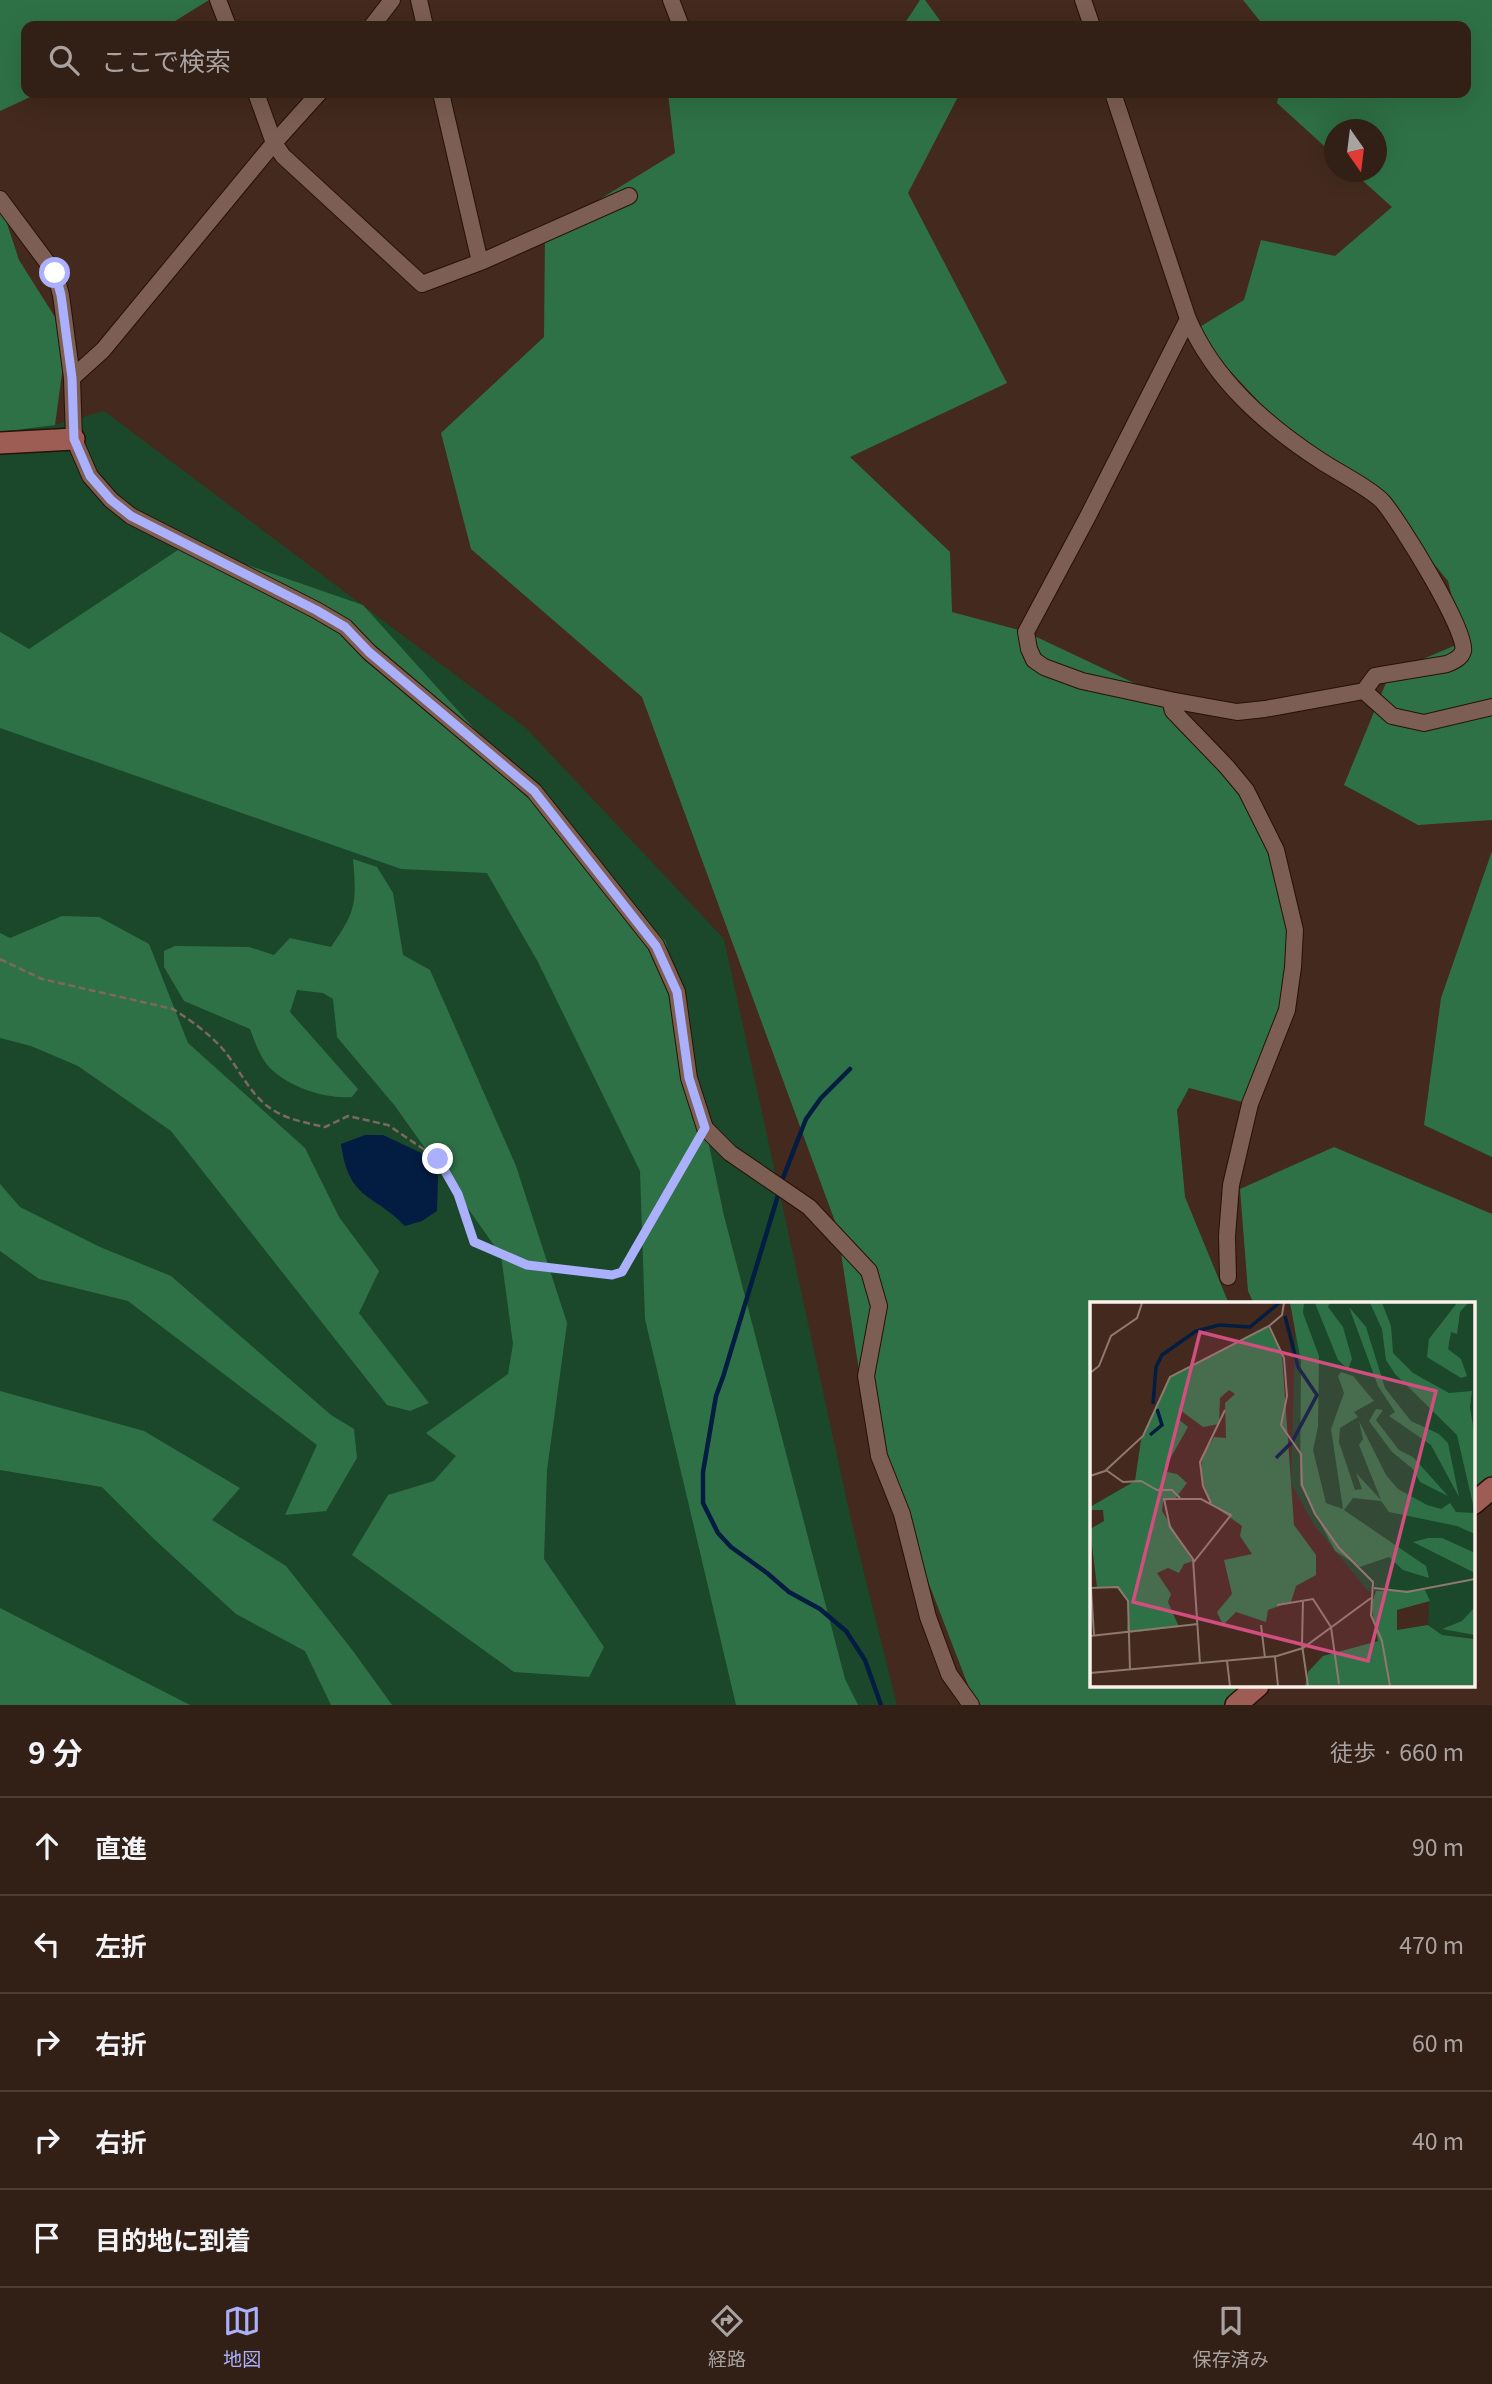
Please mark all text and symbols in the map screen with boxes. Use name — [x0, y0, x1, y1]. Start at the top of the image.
search box — [21, 21, 1471, 98]
icon: search — [45, 41, 83, 79]
text: ここで検索 — [101, 41, 231, 78]
north arrow — [1324, 119, 1387, 182]
route start — [39, 257, 70, 288]
route end — [422, 1143, 453, 1174]
inset map — [1090, 1302, 1474, 1688]
text: 9 分 — [28, 1729, 83, 1773]
text: 徒歩 · 660 m — [1330, 1734, 1464, 1768]
icon: ahead — [28, 1827, 66, 1865]
text: 直進 — [95, 1828, 147, 1865]
text: 90 m — [1412, 1829, 1464, 1863]
icon: left — [28, 1925, 66, 1963]
text: 左折 — [95, 1926, 147, 1963]
text: 470 m — [1399, 1927, 1464, 1961]
icon: right — [28, 2023, 66, 2061]
text: 右折 — [95, 2024, 147, 2061]
text: 60 m — [1412, 2025, 1464, 2059]
icon: right — [28, 2121, 66, 2159]
text: 右折 — [95, 2122, 147, 2159]
text: 40 m — [1412, 2123, 1464, 2157]
icon: arrive — [28, 2219, 66, 2257]
text: 目的地に到着 — [95, 2220, 251, 2257]
tab: 地図 — [223, 2302, 261, 2371]
tab: 経路 — [708, 2302, 746, 2371]
tab: 保存済み — [1193, 2302, 1269, 2371]

